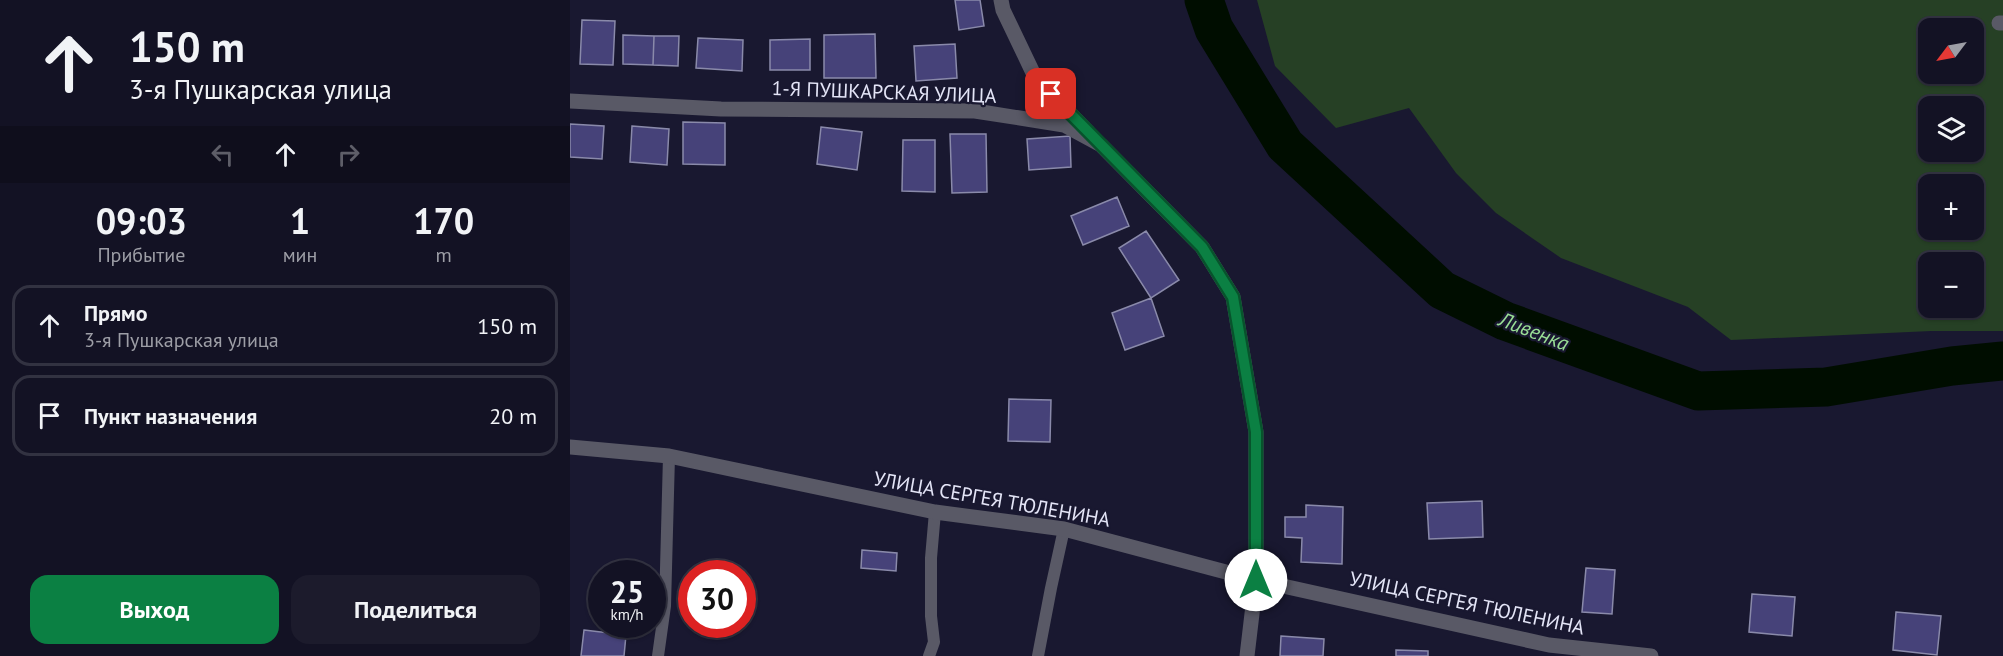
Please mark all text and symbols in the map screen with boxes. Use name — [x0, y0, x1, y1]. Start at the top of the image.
north arrow — [1918, 18, 1984, 84]
map controls — [1918, 18, 1984, 318]
text: 150 m — [129, 19, 245, 74]
icon: ahead — [30, 24, 108, 102]
pin — [1025, 68, 1076, 119]
text: 3-я Пушкарская улица — [129, 72, 392, 106]
street label: 1-Я ПУШКАРСКАЯ УЛИЦА — [771, 75, 997, 109]
icon: arrive — [1034, 77, 1067, 110]
button: layers — [1918, 96, 1984, 162]
icon: left — [206, 138, 239, 171]
icon: ahead — [269, 138, 302, 171]
icon: right — [332, 138, 365, 171]
button: + — [1918, 174, 1984, 240]
text: 09:03 — [96, 197, 187, 244]
text: 1 — [290, 197, 310, 244]
text: 170 — [413, 197, 474, 244]
text: Прибытие — [97, 242, 185, 268]
text: мин — [283, 242, 317, 268]
text: m — [436, 242, 452, 268]
button: − — [1918, 252, 1984, 318]
text: Прямо — [84, 299, 147, 327]
water label: Ливенка — [1494, 305, 1574, 357]
icon: ahead — [33, 309, 66, 342]
text: 150 m — [477, 312, 537, 340]
text: 3-я Пушкарская улица — [84, 327, 279, 353]
icon: arrive — [33, 399, 66, 432]
text: Пункт назначения — [84, 402, 257, 430]
text: 20 m — [489, 402, 537, 430]
street label: УЛИЦА СЕРГЕЯ ТЮЛЕНИНА — [872, 465, 1113, 533]
position arrow — [1224, 548, 1288, 612]
speed limit sign: 30 — [678, 560, 756, 638]
street label: УЛИЦА СЕРГЕЯ ТЮЛЕНИНА — [1347, 565, 1587, 641]
text: 25 — [610, 572, 644, 611]
button: Выход — [30, 575, 279, 644]
button: Поделиться — [291, 575, 540, 644]
text: km/h — [611, 605, 643, 624]

